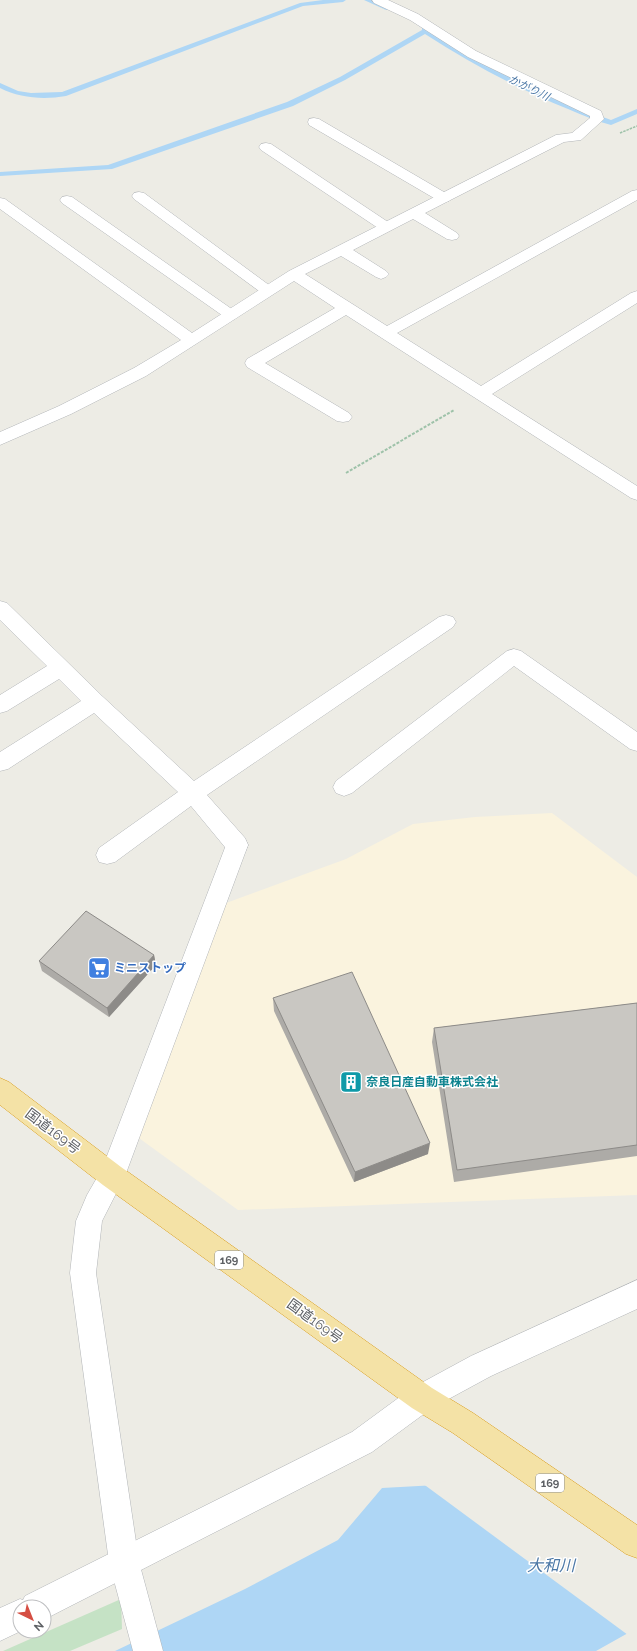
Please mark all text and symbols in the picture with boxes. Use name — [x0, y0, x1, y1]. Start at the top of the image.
water label: かがり川 — [506, 73, 553, 104]
supermarket icon: ミニストップ — [86, 955, 112, 981]
place label: ミニストップ — [114, 961, 186, 975]
building icon: 奈良日産自動車株式会社 — [338, 1069, 364, 1095]
place label: 奈良日産自動車株式会社 — [366, 1075, 498, 1089]
street label: 国道169号 — [22, 1105, 84, 1157]
road number: 169 — [215, 1251, 243, 1269]
street label: 国道169号 — [284, 1296, 346, 1346]
road number: 169 — [536, 1474, 564, 1492]
water label: 大和川 — [527, 1556, 577, 1575]
north arrow — [12, 1599, 52, 1639]
text: N — [31, 1618, 46, 1634]

